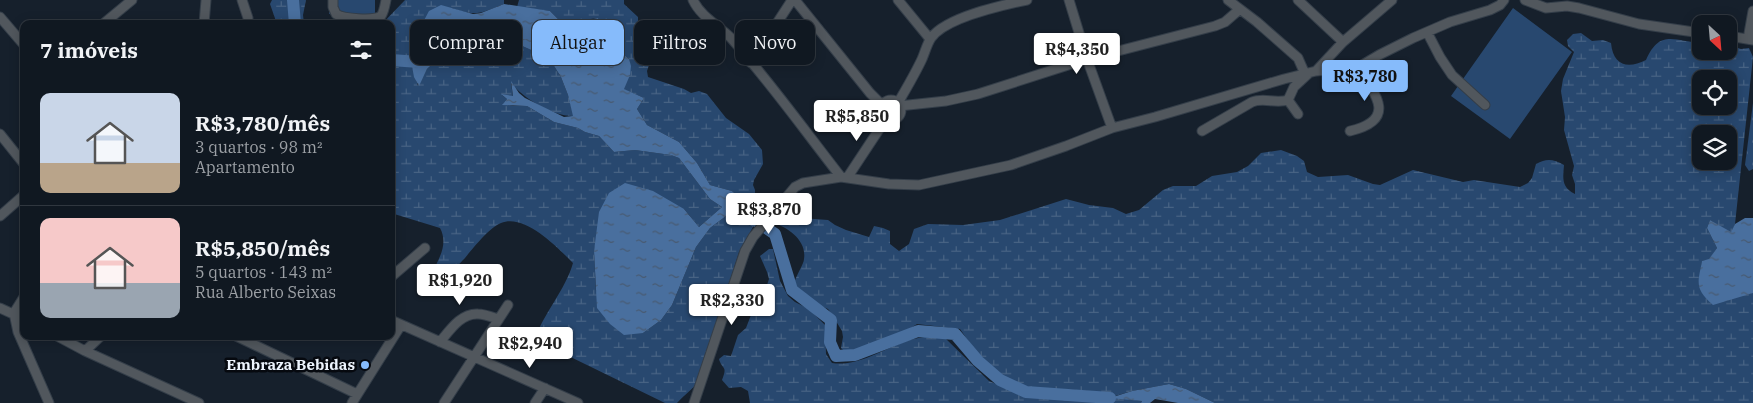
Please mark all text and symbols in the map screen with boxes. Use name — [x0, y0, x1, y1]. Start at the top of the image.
north arrow — [1692, 15, 1738, 60]
map controls — [1692, 15, 1737, 170]
chip: Comprar — [410, 20, 522, 65]
chip: Alugar — [532, 20, 624, 65]
chip: Filtros — [634, 20, 725, 65]
chip: Novo — [735, 20, 815, 65]
pin: R$4,350 — [1031, 32, 1123, 75]
text: 7 imóveis — [40, 36, 138, 64]
icon: filters — [347, 36, 375, 64]
text: R$4,350 — [1045, 39, 1109, 59]
pin: R$3,780 — [1319, 59, 1411, 102]
text: R$3,780 — [1333, 66, 1397, 86]
button: locate — [1692, 70, 1737, 115]
pin: R$5,850 — [811, 100, 903, 142]
text: R$5,850 — [825, 106, 889, 126]
text: R$3,780/mês — [195, 109, 330, 137]
icon: home — [80, 113, 140, 173]
button: layers — [1692, 125, 1737, 170]
text: 3 quartos · 98 m² — [195, 137, 323, 157]
text: Apartamento — [195, 157, 295, 177]
pin: R$3,870 — [723, 192, 815, 235]
text: R$3,870 — [737, 199, 801, 219]
text: R$5,850/mês — [195, 234, 330, 262]
icon: home — [80, 238, 140, 298]
text: 5 quartos · 143 m² — [195, 262, 332, 282]
pin: R$1,920 — [414, 264, 506, 306]
text: R$1,920 — [428, 270, 492, 290]
text: Rua Alberto Seixas — [195, 282, 336, 302]
pin: R$2,330 — [686, 284, 778, 326]
text: R$2,330 — [700, 290, 764, 310]
pin: R$2,940 — [484, 326, 576, 369]
text: R$2,940 — [498, 333, 562, 353]
place label: Embraza Bebidas — [226, 355, 355, 374]
marker: Embraza Bebidas — [359, 359, 371, 371]

